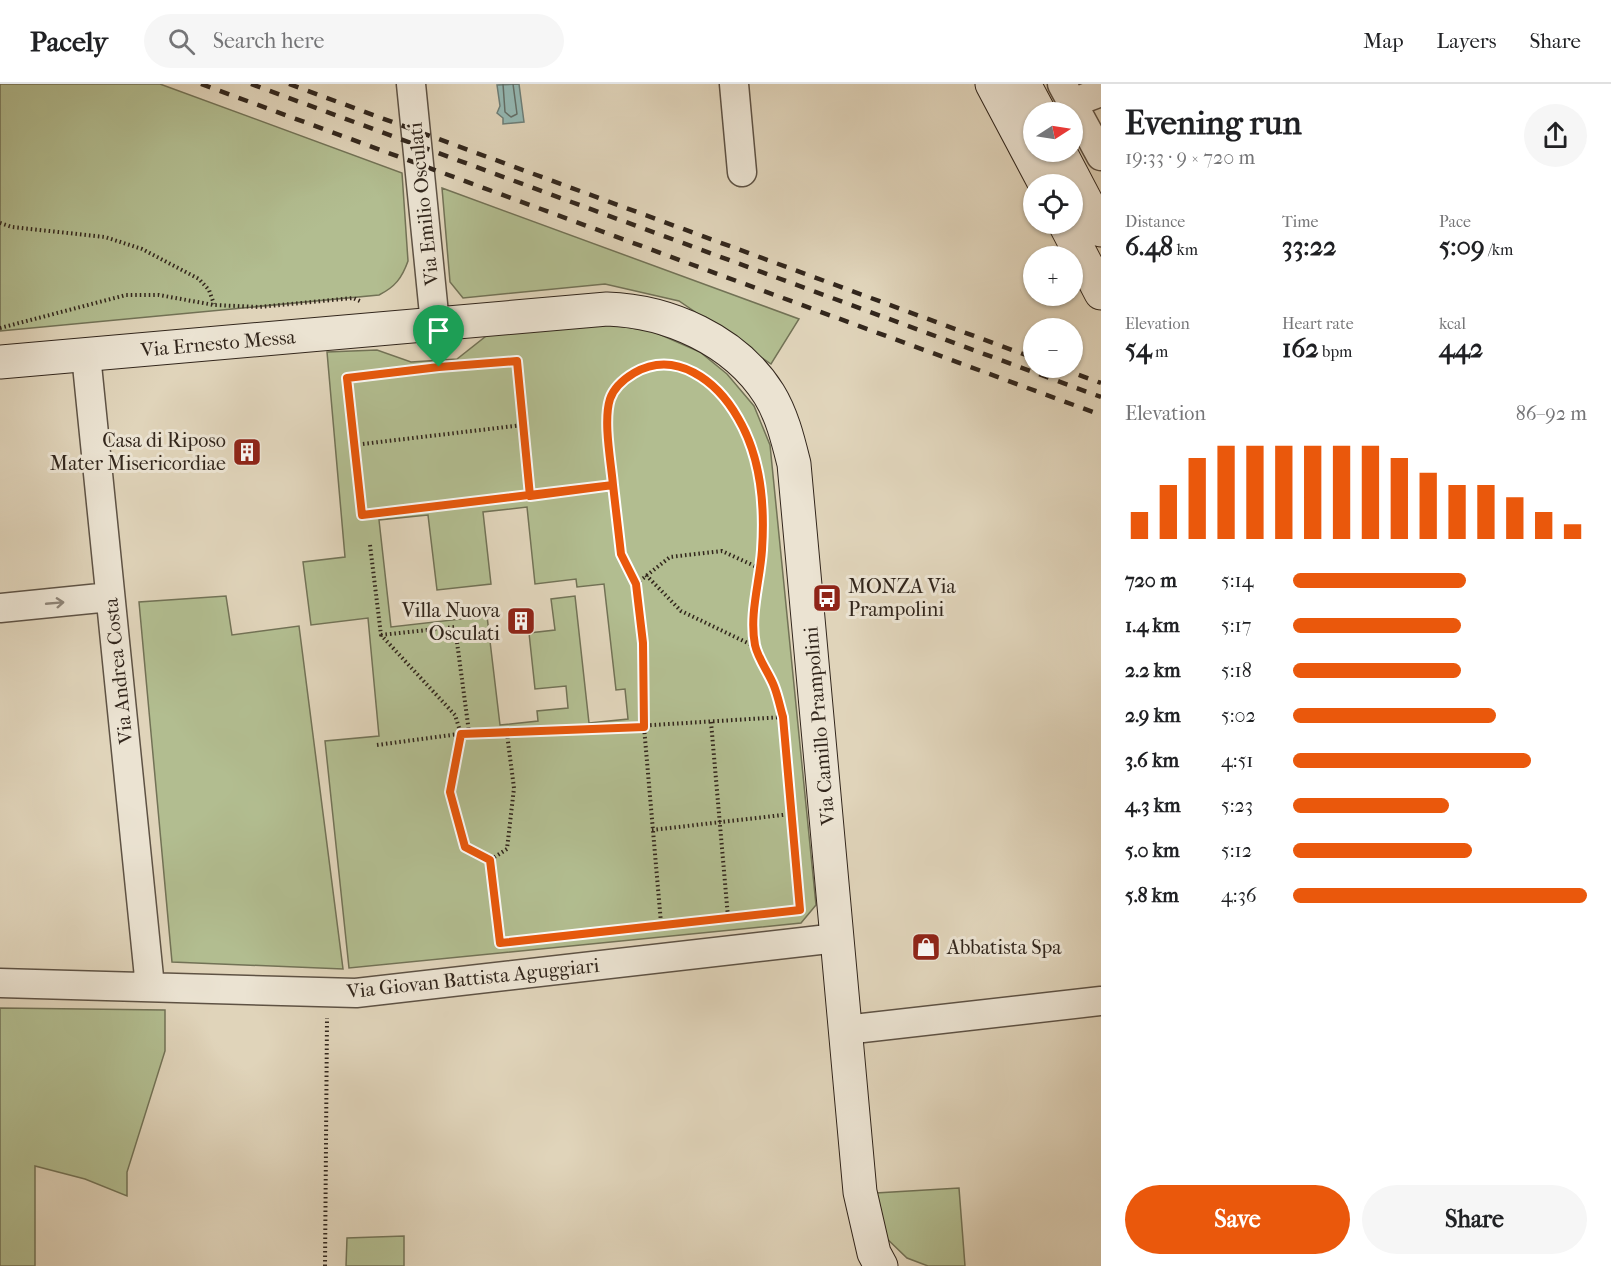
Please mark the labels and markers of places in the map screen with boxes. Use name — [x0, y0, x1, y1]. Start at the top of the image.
pin — [413, 305, 464, 367]
place label: Casa di Riposo Mater Misericordiae — [50, 429, 226, 475]
building icon: Casa di Riposo Mater Misericordiae — [231, 436, 263, 468]
place label: MONZA Via Prampolini — [848, 575, 956, 621]
bus stop icon: MONZA Via Prampolini — [811, 582, 843, 614]
place label: Villa Nuova Osculati — [401, 599, 501, 645]
building icon: Villa Nuova Osculati — [505, 605, 537, 637]
shop icon: Abbatista Spa — [910, 931, 942, 963]
place label: Abbatista Spa — [946, 936, 1062, 959]

